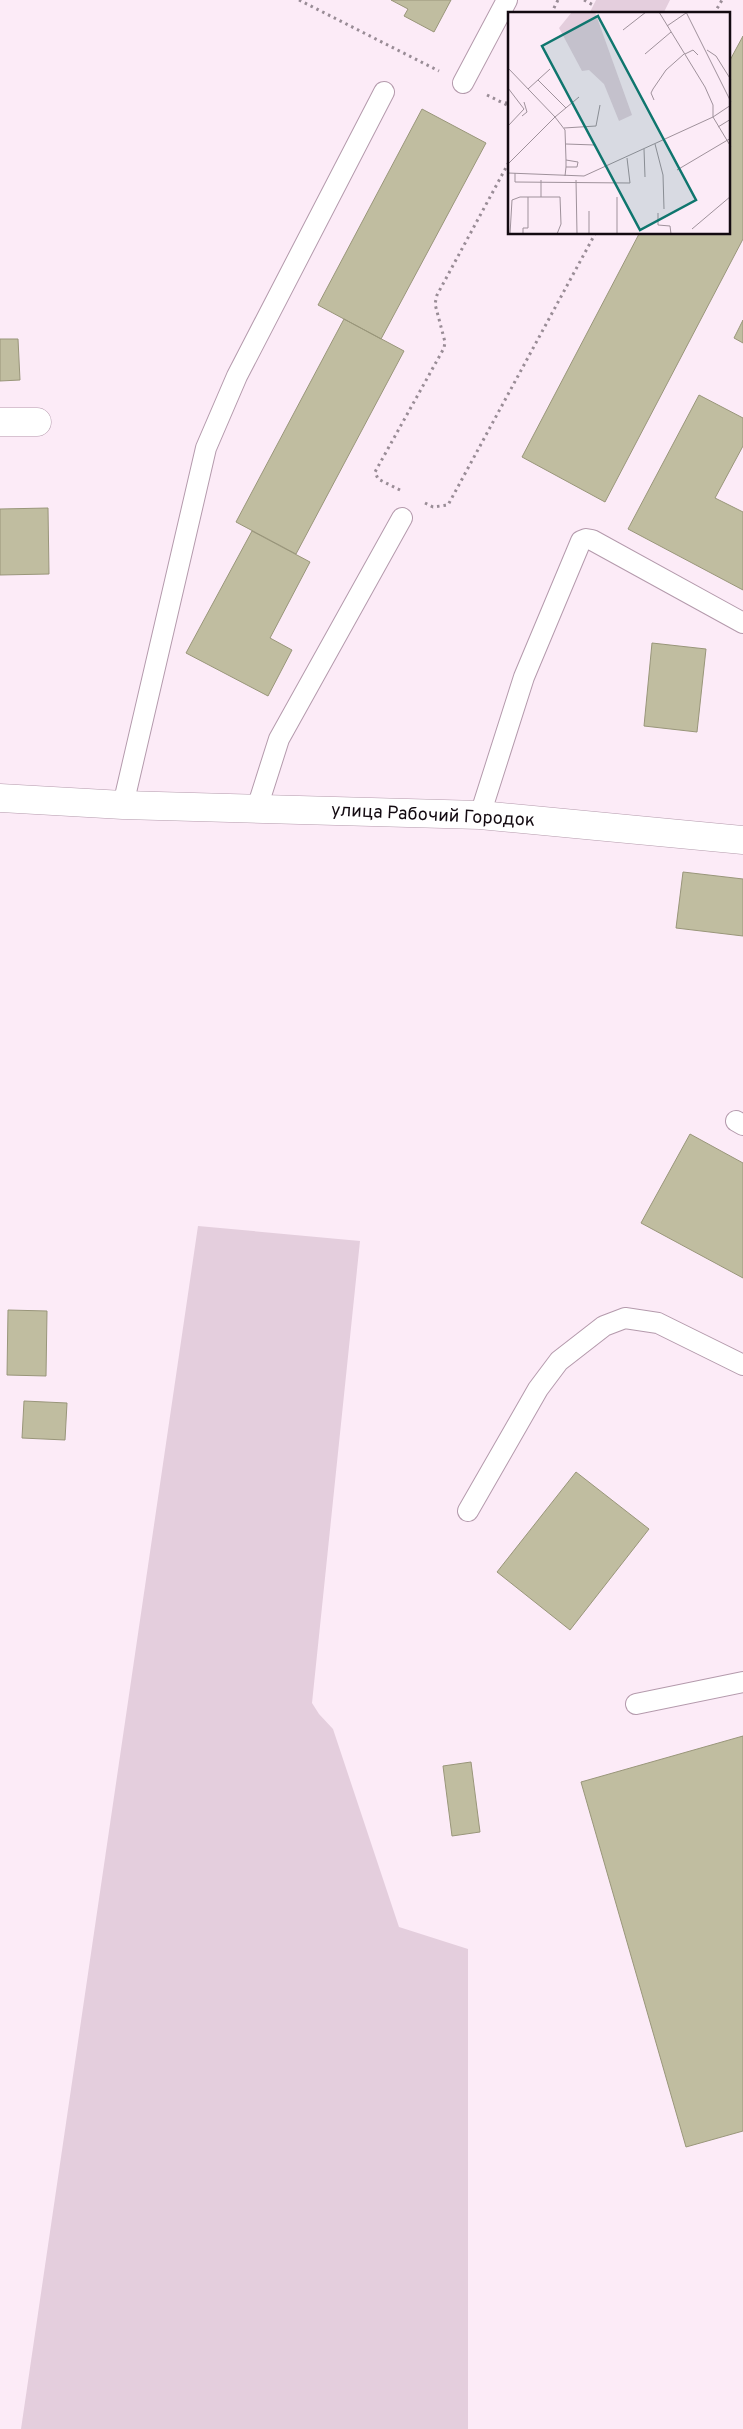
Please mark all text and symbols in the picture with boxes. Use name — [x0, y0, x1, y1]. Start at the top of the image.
inset map — [508, 12, 730, 235]
street label: улица Рабочий Городок — [330, 799, 536, 833]

